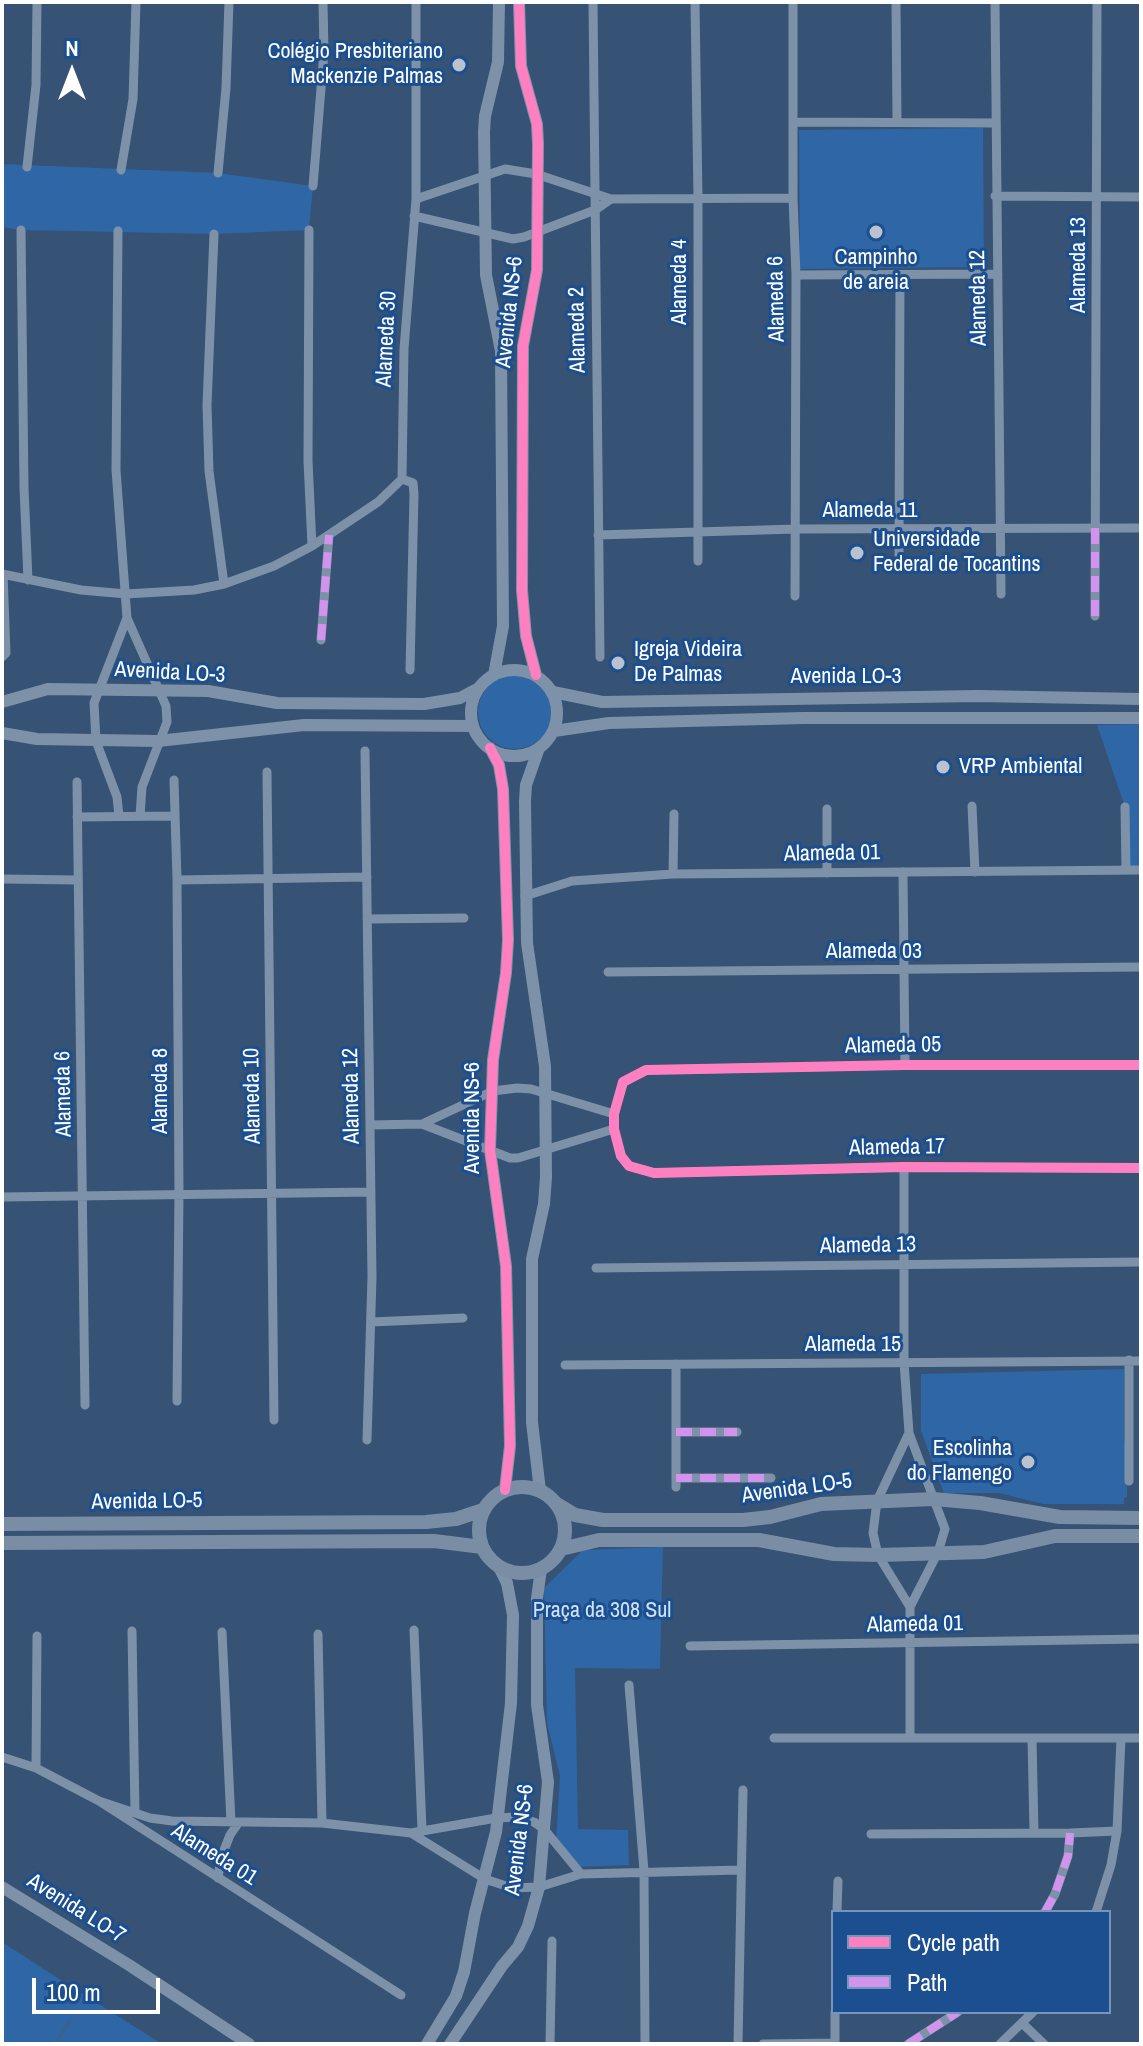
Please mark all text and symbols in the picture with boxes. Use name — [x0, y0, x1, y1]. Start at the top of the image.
north arrow — [32, 32, 112, 112]
text: N — [65, 33, 79, 63]
place label: Colégio Presbiteriano Mackenzie Palmas — [268, 39, 443, 90]
marker: Colégio Presbiteriano Mackenzie Palmas — [450, 56, 468, 74]
street label: Alameda 13 — [1066, 217, 1092, 313]
marker: Campinho de areia — [867, 223, 885, 241]
street label: Alameda 4 — [667, 239, 693, 325]
place label: Campinho de areia — [834, 245, 918, 296]
street label: Alameda 12 — [965, 250, 993, 346]
street label: Avenida NS-6 — [491, 255, 529, 369]
street label: Alameda 6 — [763, 256, 791, 342]
street label: Alameda 2 — [564, 287, 592, 373]
street label: Alameda 30 — [371, 290, 403, 388]
street label: Alameda 11 — [823, 498, 917, 524]
place label: Universidade Federal de Tocantins — [873, 527, 1041, 578]
marker: Universidade Federal de Tocantins — [848, 544, 866, 562]
place label: Igreja Videira De Palmas — [634, 637, 742, 688]
marker: Igreja Videira De Palmas — [609, 654, 627, 672]
street label: Avenida LO-3 — [114, 657, 226, 689]
street label: Avenida LO-3 — [790, 664, 902, 690]
place label: VRP Ambiental — [959, 754, 1082, 780]
marker: VRP Ambiental — [934, 758, 952, 776]
street label: Alameda 01 — [784, 840, 880, 868]
street label: Alameda 03 — [826, 939, 922, 965]
street label: Alameda 05 — [845, 1032, 941, 1060]
street label: Alameda 8 — [148, 1048, 174, 1134]
street label: Alameda 10 — [239, 1048, 267, 1144]
street label: Alameda 12 — [338, 1048, 366, 1144]
street label: Alameda 6 — [50, 1051, 78, 1137]
street label: Avenida NS-6 — [460, 1062, 486, 1174]
street label: Alameda 17 — [849, 1134, 945, 1162]
street label: Alameda 13 — [820, 1232, 916, 1260]
street label: Alameda 15 — [805, 1332, 901, 1358]
place label: Escolinha do Flamengo — [907, 1436, 1012, 1488]
marker: Escolinha do Flamengo — [1019, 1453, 1037, 1471]
street label: Avenida LO-5 — [740, 1468, 854, 1510]
street label: Avenida LO-5 — [91, 1488, 203, 1516]
park label: Praça da 308 Sul — [533, 1598, 671, 1624]
street label: Alameda 01 — [867, 1611, 963, 1639]
street label: Avenida NS-6 — [500, 1783, 540, 1897]
street label: Alameda 01 — [166, 1818, 262, 1892]
street label: Avenida LO-7 — [22, 1868, 130, 1950]
legend — [831, 1910, 1111, 2014]
text: Cycle path — [907, 1926, 1000, 1958]
scale bar — [36, 1962, 164, 2012]
text: Path — [907, 1966, 948, 1998]
text: 100 m — [46, 1976, 101, 2008]

